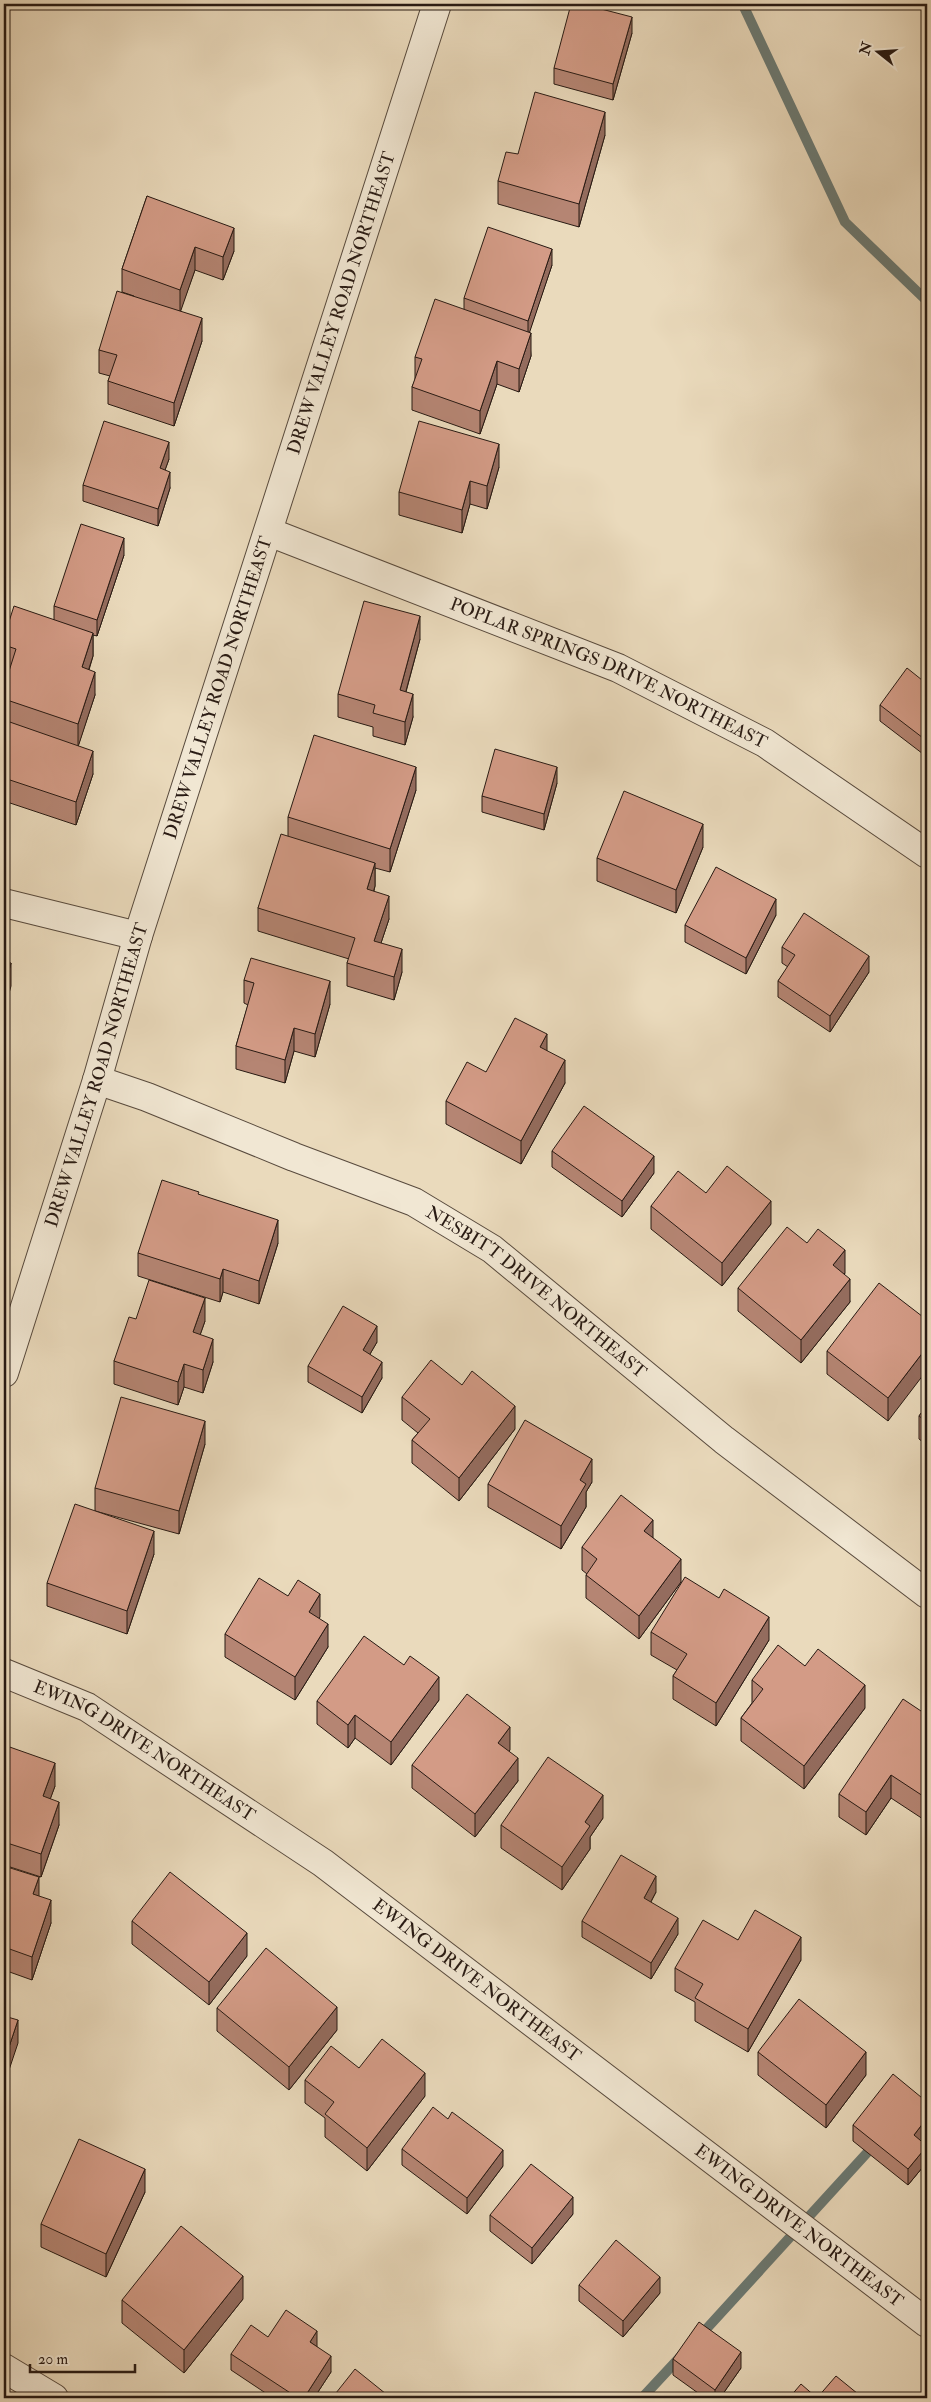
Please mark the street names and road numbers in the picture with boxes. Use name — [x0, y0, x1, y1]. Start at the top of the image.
street label: DREW VALLEY ROAD NORTHEAST — [282, 148, 401, 457]
street label: DREW VALLEY ROAD NORTHEAST — [159, 533, 278, 842]
street label: POPLAR SPRINGS DRIVE NORTHEAST — [447, 593, 772, 755]
street label: DREW VALLEY ROAD NORTHEAST — [40, 920, 154, 1230]
street label: NESBITT DRIVE NORTHEAST — [422, 1201, 652, 1384]
street label: EWING DRIVE NORTHEAST — [30, 1675, 260, 1827]
street label: EWING DRIVE NORTHEAST — [368, 1894, 586, 2068]
street label: EWING DRIVE NORTHEAST — [690, 2139, 908, 2313]

